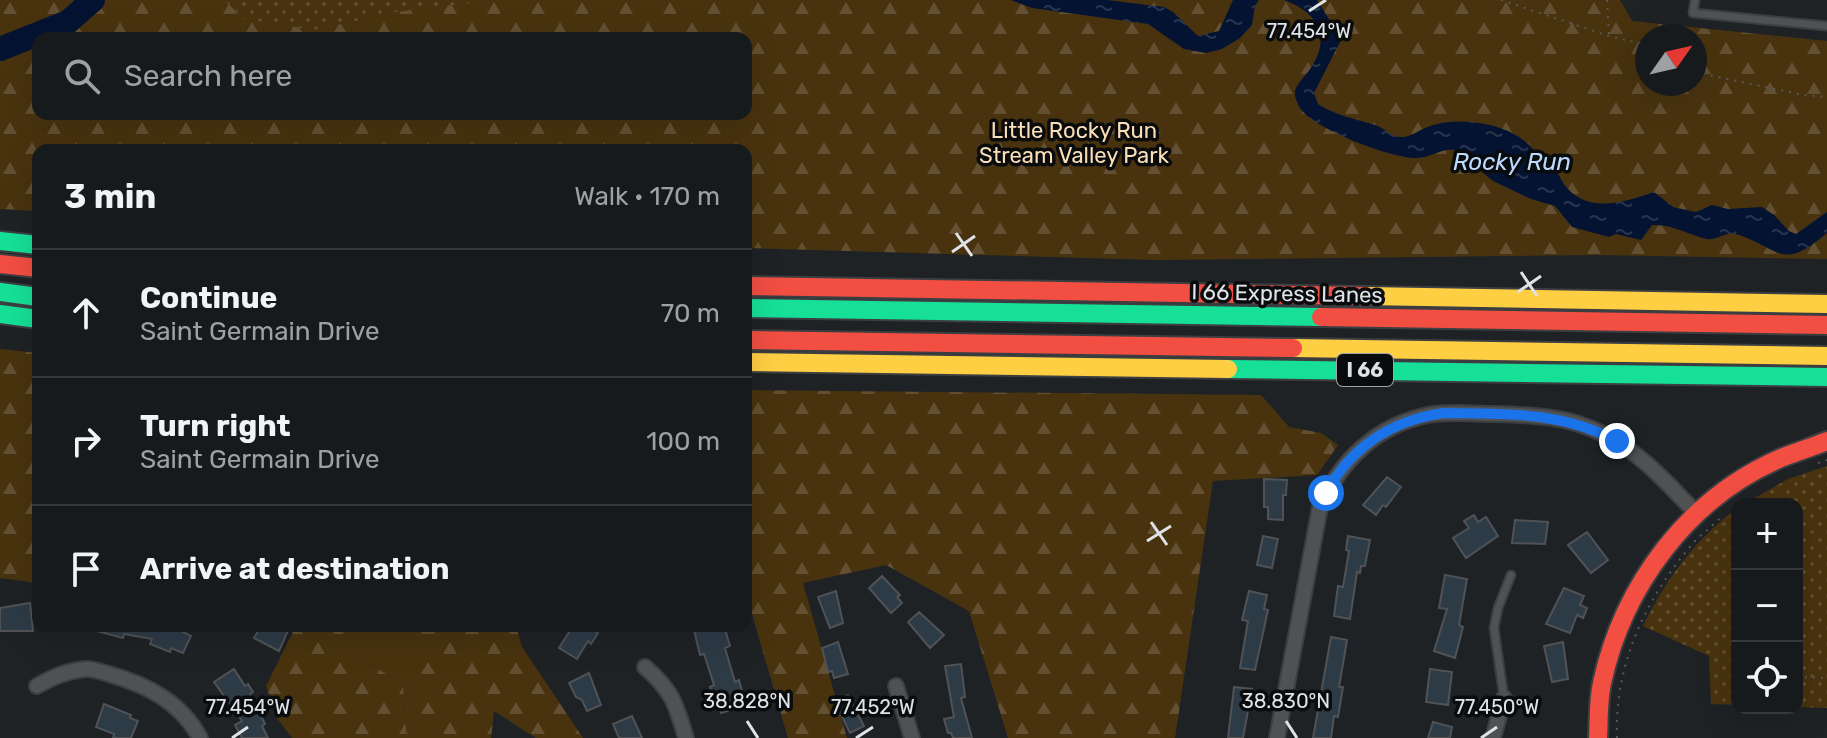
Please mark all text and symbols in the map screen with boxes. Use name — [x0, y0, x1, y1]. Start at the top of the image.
text: 77.454°W — [1267, 19, 1351, 43]
north arrow — [1635, 24, 1707, 96]
search box — [32, 32, 752, 120]
icon: search — [60, 54, 104, 98]
text: Search here — [124, 58, 292, 94]
park label: Little Rocky Run Stream Valley Park — [979, 117, 1170, 169]
water label: Rocky Run — [1453, 148, 1571, 176]
text: 3 min — [64, 176, 156, 217]
text: Walk · 170 m — [574, 181, 720, 212]
street label: I 66 Express Lanes — [1191, 278, 1383, 309]
text: Continue — [140, 280, 277, 316]
icon: ahead — [64, 291, 108, 335]
text: 70 m — [661, 298, 720, 329]
text: Saint Germain Drive — [140, 316, 380, 347]
road number: I 66 — [1337, 354, 1393, 386]
text: Turn right — [140, 408, 291, 444]
icon: right — [64, 419, 108, 463]
route end — [1599, 423, 1635, 459]
text: 100 m — [646, 426, 720, 457]
text: Saint Germain Drive — [140, 444, 380, 475]
route start — [1308, 475, 1344, 511]
map controls — [1731, 498, 1803, 714]
button: + — [1731, 498, 1803, 570]
icon: arrive — [64, 547, 108, 591]
text: Arrive at destination — [140, 551, 450, 587]
button: − — [1731, 570, 1803, 642]
button: locate — [1731, 642, 1803, 714]
text: 38.828°N — [703, 689, 791, 713]
text: 38.830°N — [1242, 689, 1330, 713]
text: 77.454°W — [206, 695, 290, 719]
text: 77.452°W — [831, 695, 915, 719]
text: 77.450°W — [1455, 695, 1539, 719]

